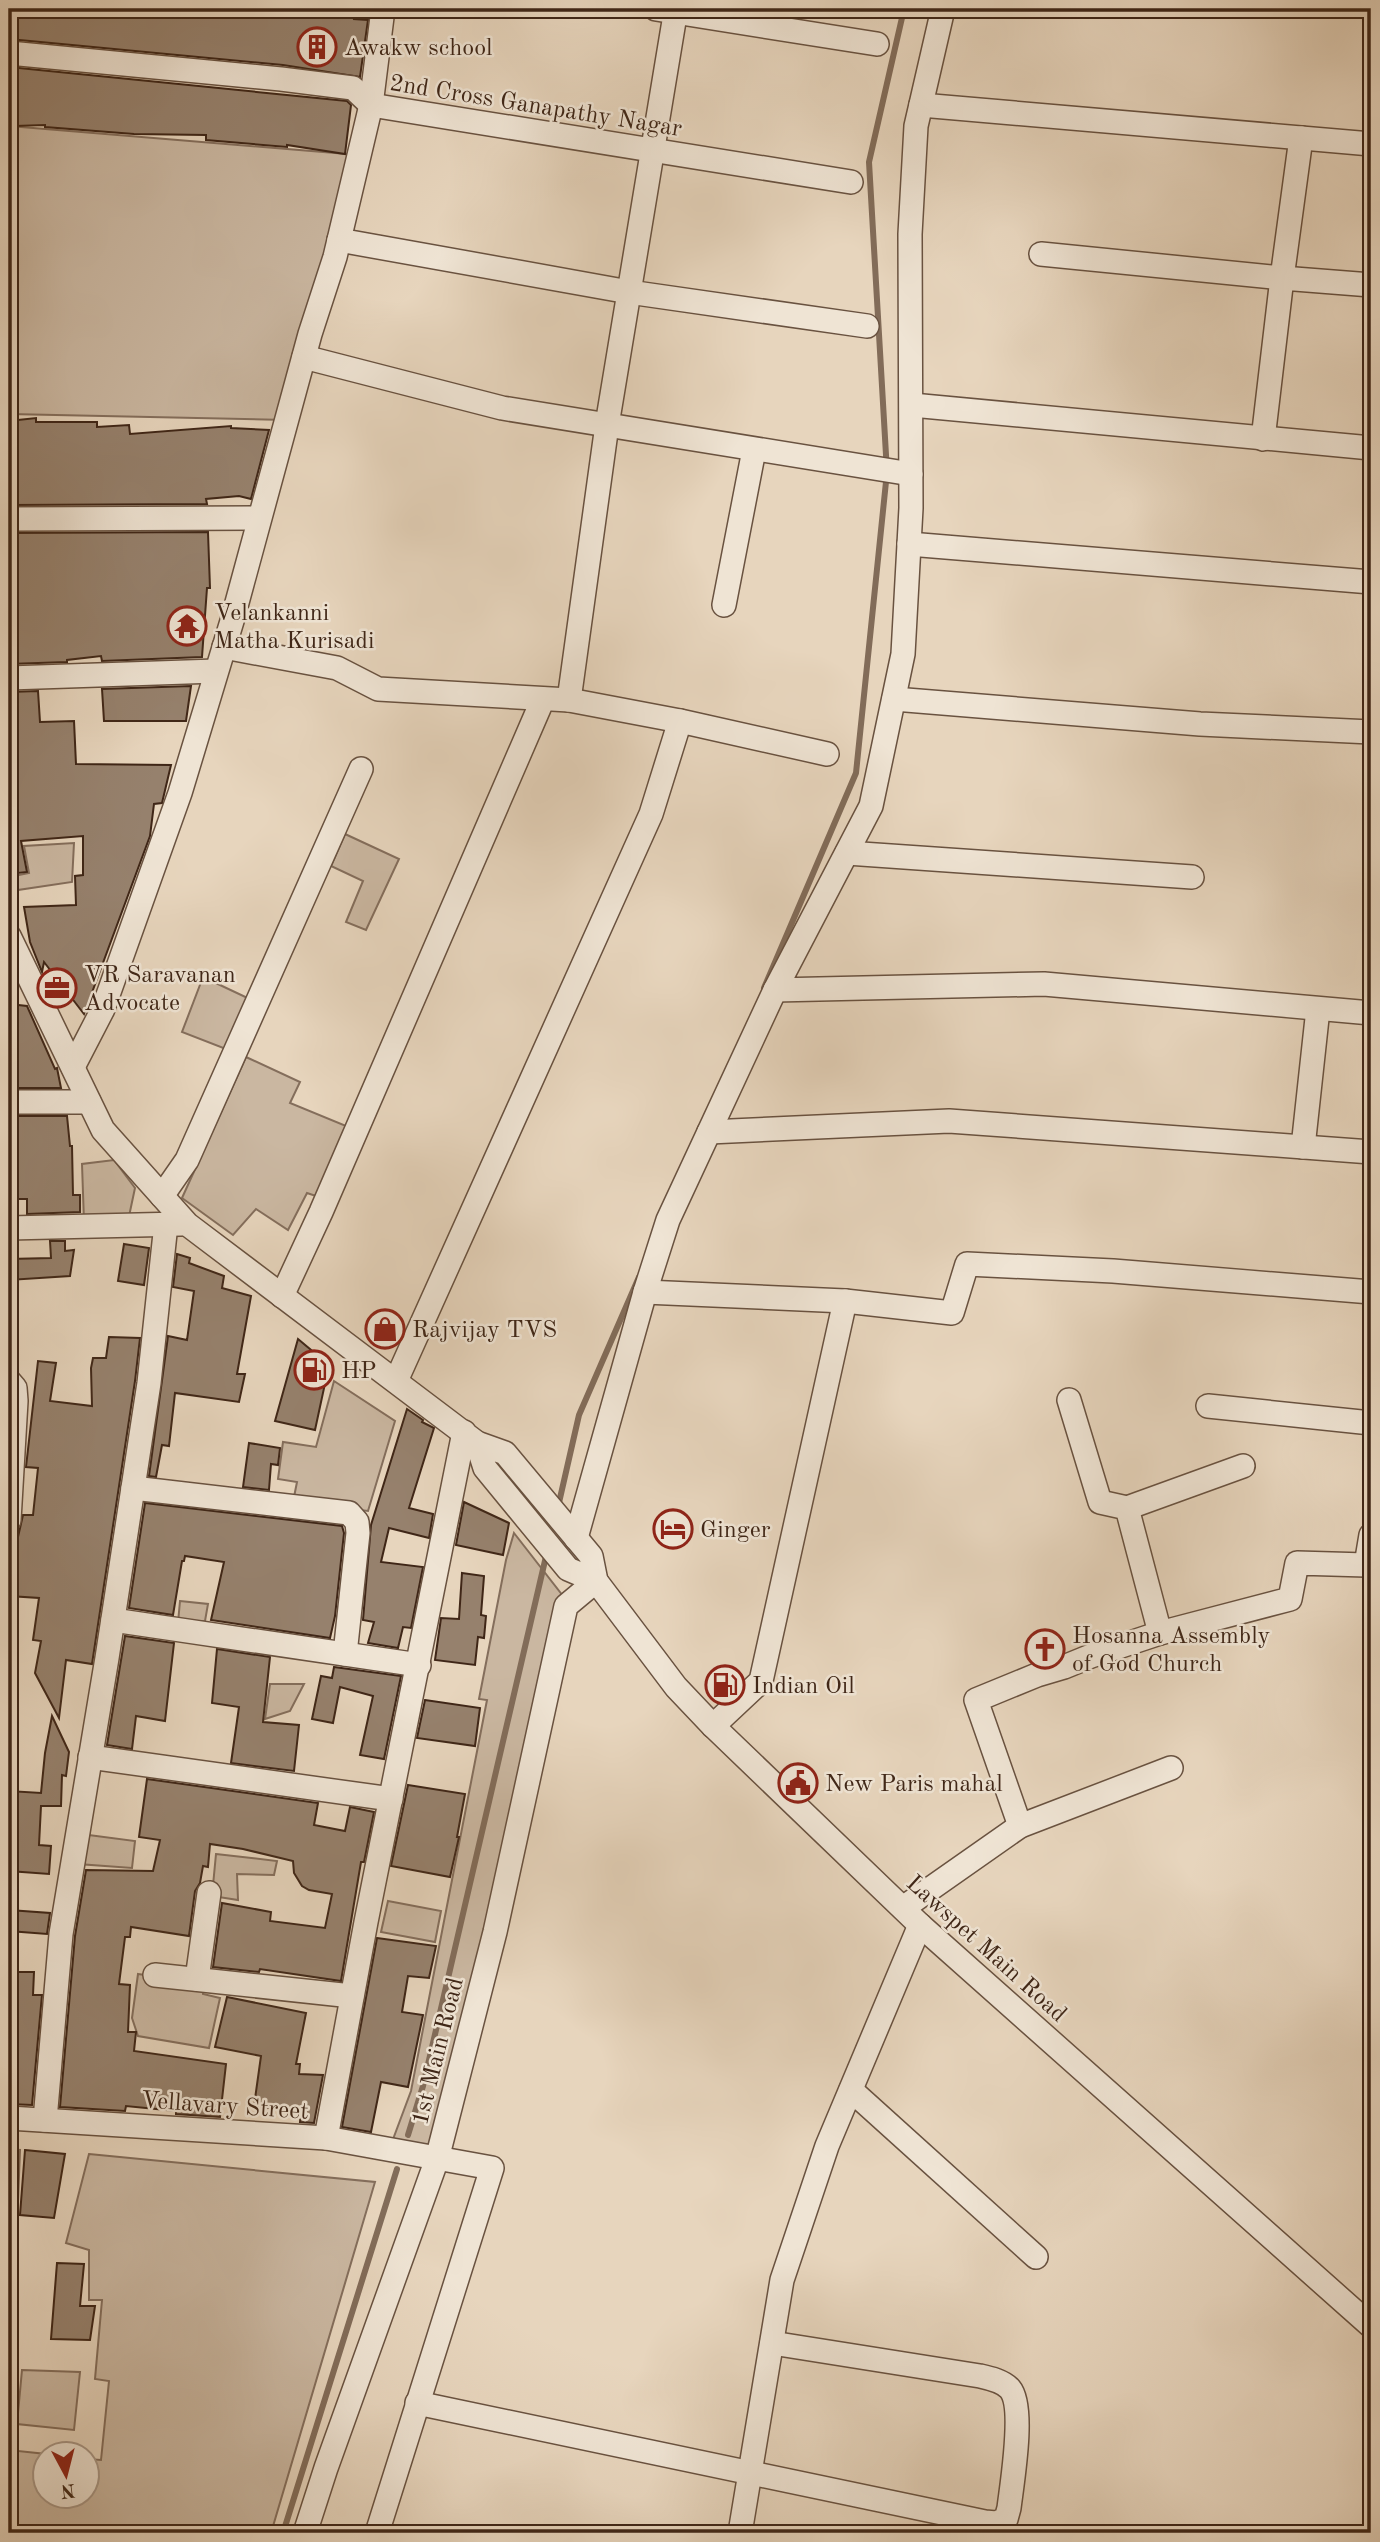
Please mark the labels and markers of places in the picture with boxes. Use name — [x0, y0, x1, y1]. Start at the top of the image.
building icon: Awakw school — [296, 26, 338, 68]
place label: Awakw school — [344, 37, 493, 61]
place label: Velankanni Matha Kurisadi — [214, 602, 375, 654]
temple icon: Velankanni Matha Kurisadi — [166, 605, 208, 647]
place label: VR Saravanan Advocate — [84, 964, 236, 1016]
office icon: VR Saravanan Advocate — [36, 967, 78, 1009]
shop icon: Rajvijay TVS — [364, 1308, 406, 1350]
place label: Rajvijay TVS — [412, 1319, 557, 1343]
fuel station icon: HP — [293, 1349, 335, 1391]
place label: HP — [341, 1360, 376, 1384]
hotel icon: Ginger — [652, 1508, 694, 1550]
place label: Ginger — [700, 1519, 771, 1543]
place label: Hosanna Assembly of God Church — [1072, 1625, 1271, 1677]
church icon: Hosanna Assembly of God Church — [1024, 1628, 1066, 1670]
fuel station icon: Indian Oil — [704, 1664, 746, 1706]
place label: Indian Oil — [752, 1675, 855, 1699]
public building icon: New Paris mahal — [777, 1762, 819, 1804]
place label: New Paris mahal — [825, 1773, 1003, 1797]

